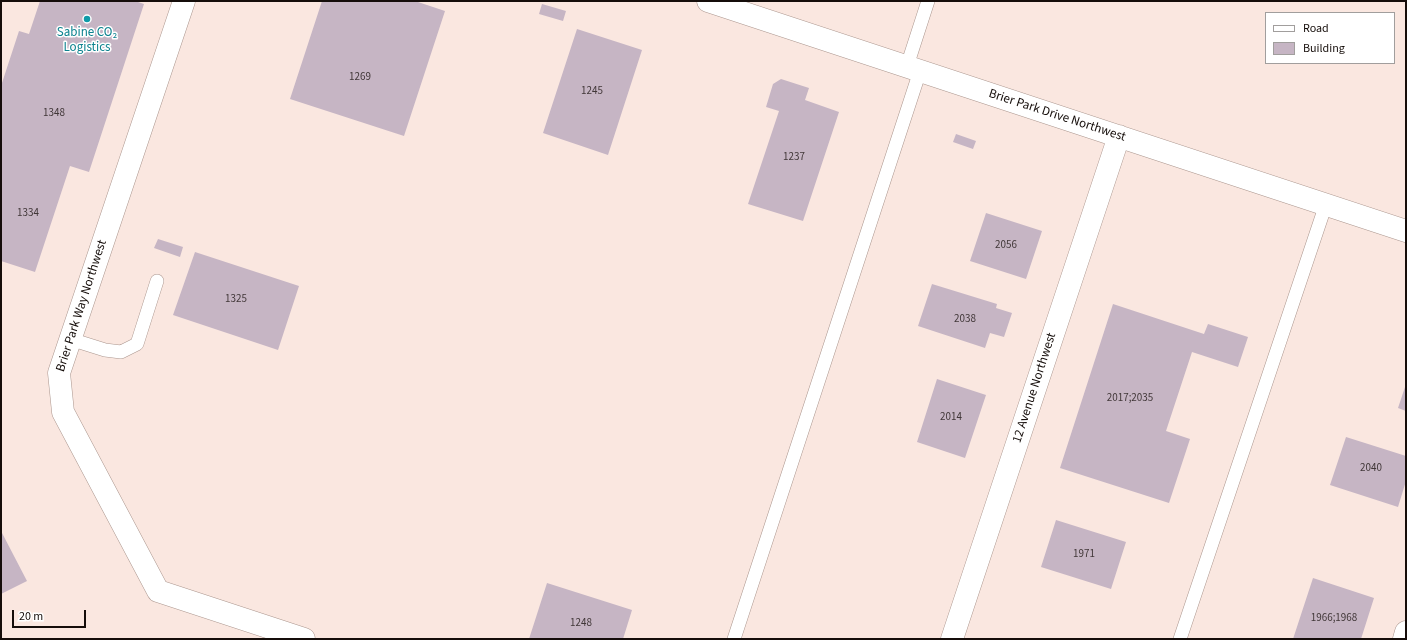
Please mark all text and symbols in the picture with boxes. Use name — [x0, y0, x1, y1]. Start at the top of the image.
legend — [1265, 12, 1395, 64]
marker: Sabine CO₂ Logistics — [82, 14, 92, 24]
text: Road — [1303, 20, 1329, 37]
place label: Sabine CO₂ Logistics — [57, 25, 117, 56]
text: Building — [1303, 40, 1345, 57]
house number: 1269 — [349, 71, 371, 85]
house number: 1245 — [581, 85, 603, 99]
street label: Brier Park Drive Northwest — [986, 86, 1128, 146]
house number: 1348 — [43, 107, 65, 121]
house number: 1237 — [783, 151, 805, 165]
house number: 1334 — [17, 207, 39, 221]
street label: Brier Park Way Northwest — [53, 238, 111, 374]
house number: 2056 — [995, 239, 1017, 253]
house number: 1325 — [225, 293, 247, 307]
house number: 2038 — [954, 313, 976, 327]
street label: 12 Avenue Northwest — [1010, 331, 1060, 445]
house number: 2017;2035 — [1107, 392, 1153, 406]
house number: 2014 — [940, 411, 962, 425]
house number: 2040 — [1360, 462, 1382, 476]
house number: 1971 — [1073, 548, 1095, 562]
scale bar — [14, 602, 88, 628]
text: 20 m — [19, 608, 43, 625]
house number: 1966;1968 — [1311, 612, 1357, 626]
house number: 1248 — [570, 617, 592, 631]

